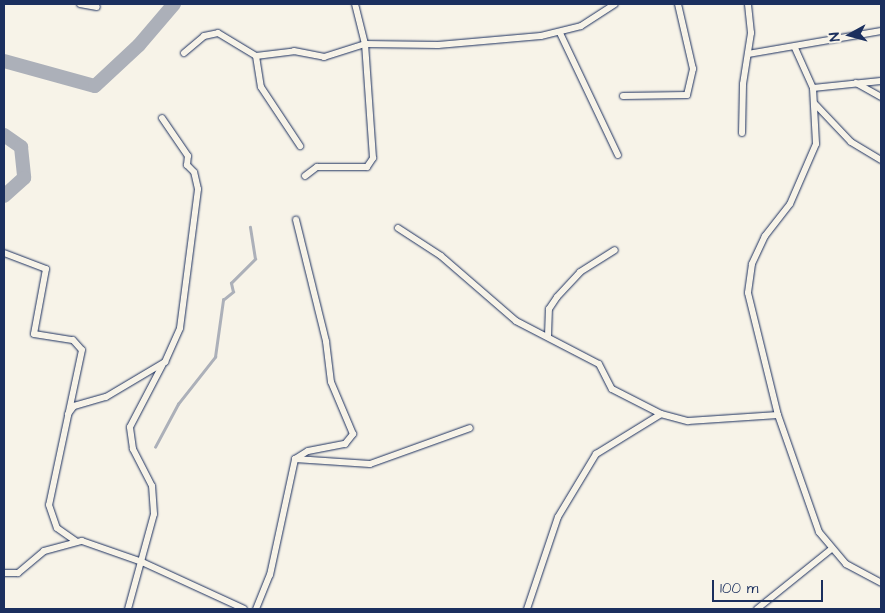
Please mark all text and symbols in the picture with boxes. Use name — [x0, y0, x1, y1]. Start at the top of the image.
north arrow — [825, 10, 875, 60]
text: N — [825, 31, 846, 42]
scale bar — [715, 570, 826, 602]
text: 100 m — [720, 578, 759, 599]

